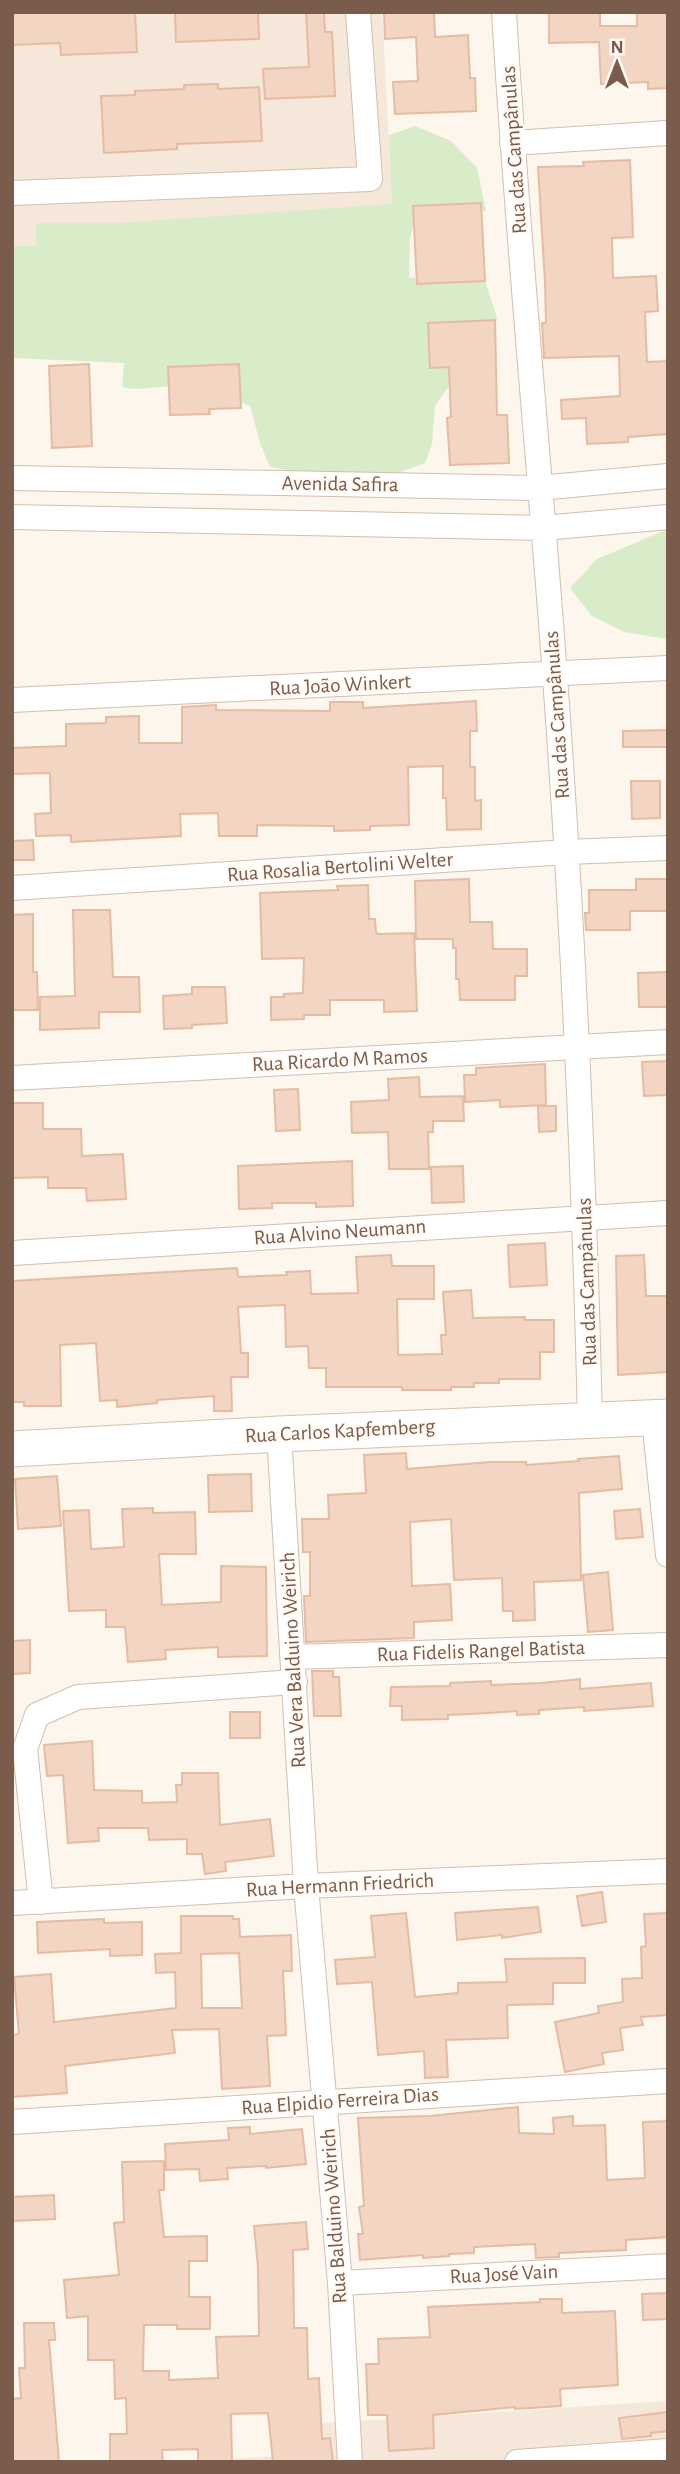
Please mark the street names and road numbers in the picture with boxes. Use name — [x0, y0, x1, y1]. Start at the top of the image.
street label: Rua das Campânulas — [498, 65, 530, 235]
street label: Avenida Safira — [281, 472, 399, 496]
street label: Rua das Campânulas — [541, 630, 573, 800]
street label: Rua João Winkert — [269, 671, 412, 699]
street label: Rua Rosalia Bertolini Welter — [226, 849, 454, 885]
street label: Rua Ricardo M Ramos — [251, 1045, 429, 1075]
street label: Rua das Campânulas — [574, 1197, 600, 1367]
street label: Rua Alvino Neumann — [253, 1215, 427, 1249]
street label: Rua Carlos Kapfemberg — [244, 1415, 436, 1446]
street label: Rua Vera Balduino Weirich — [277, 1551, 309, 1769]
street label: Rua Fidelis Rangel Batista — [376, 1637, 586, 1665]
street label: Rua Hermann Friedrich — [245, 1870, 435, 1900]
street label: Rua Elpidio Ferreira Dias — [240, 2084, 440, 2118]
street label: Rua Balduino Weirich — [317, 2127, 351, 2305]
street label: Rua José Vain — [449, 2261, 559, 2287]

